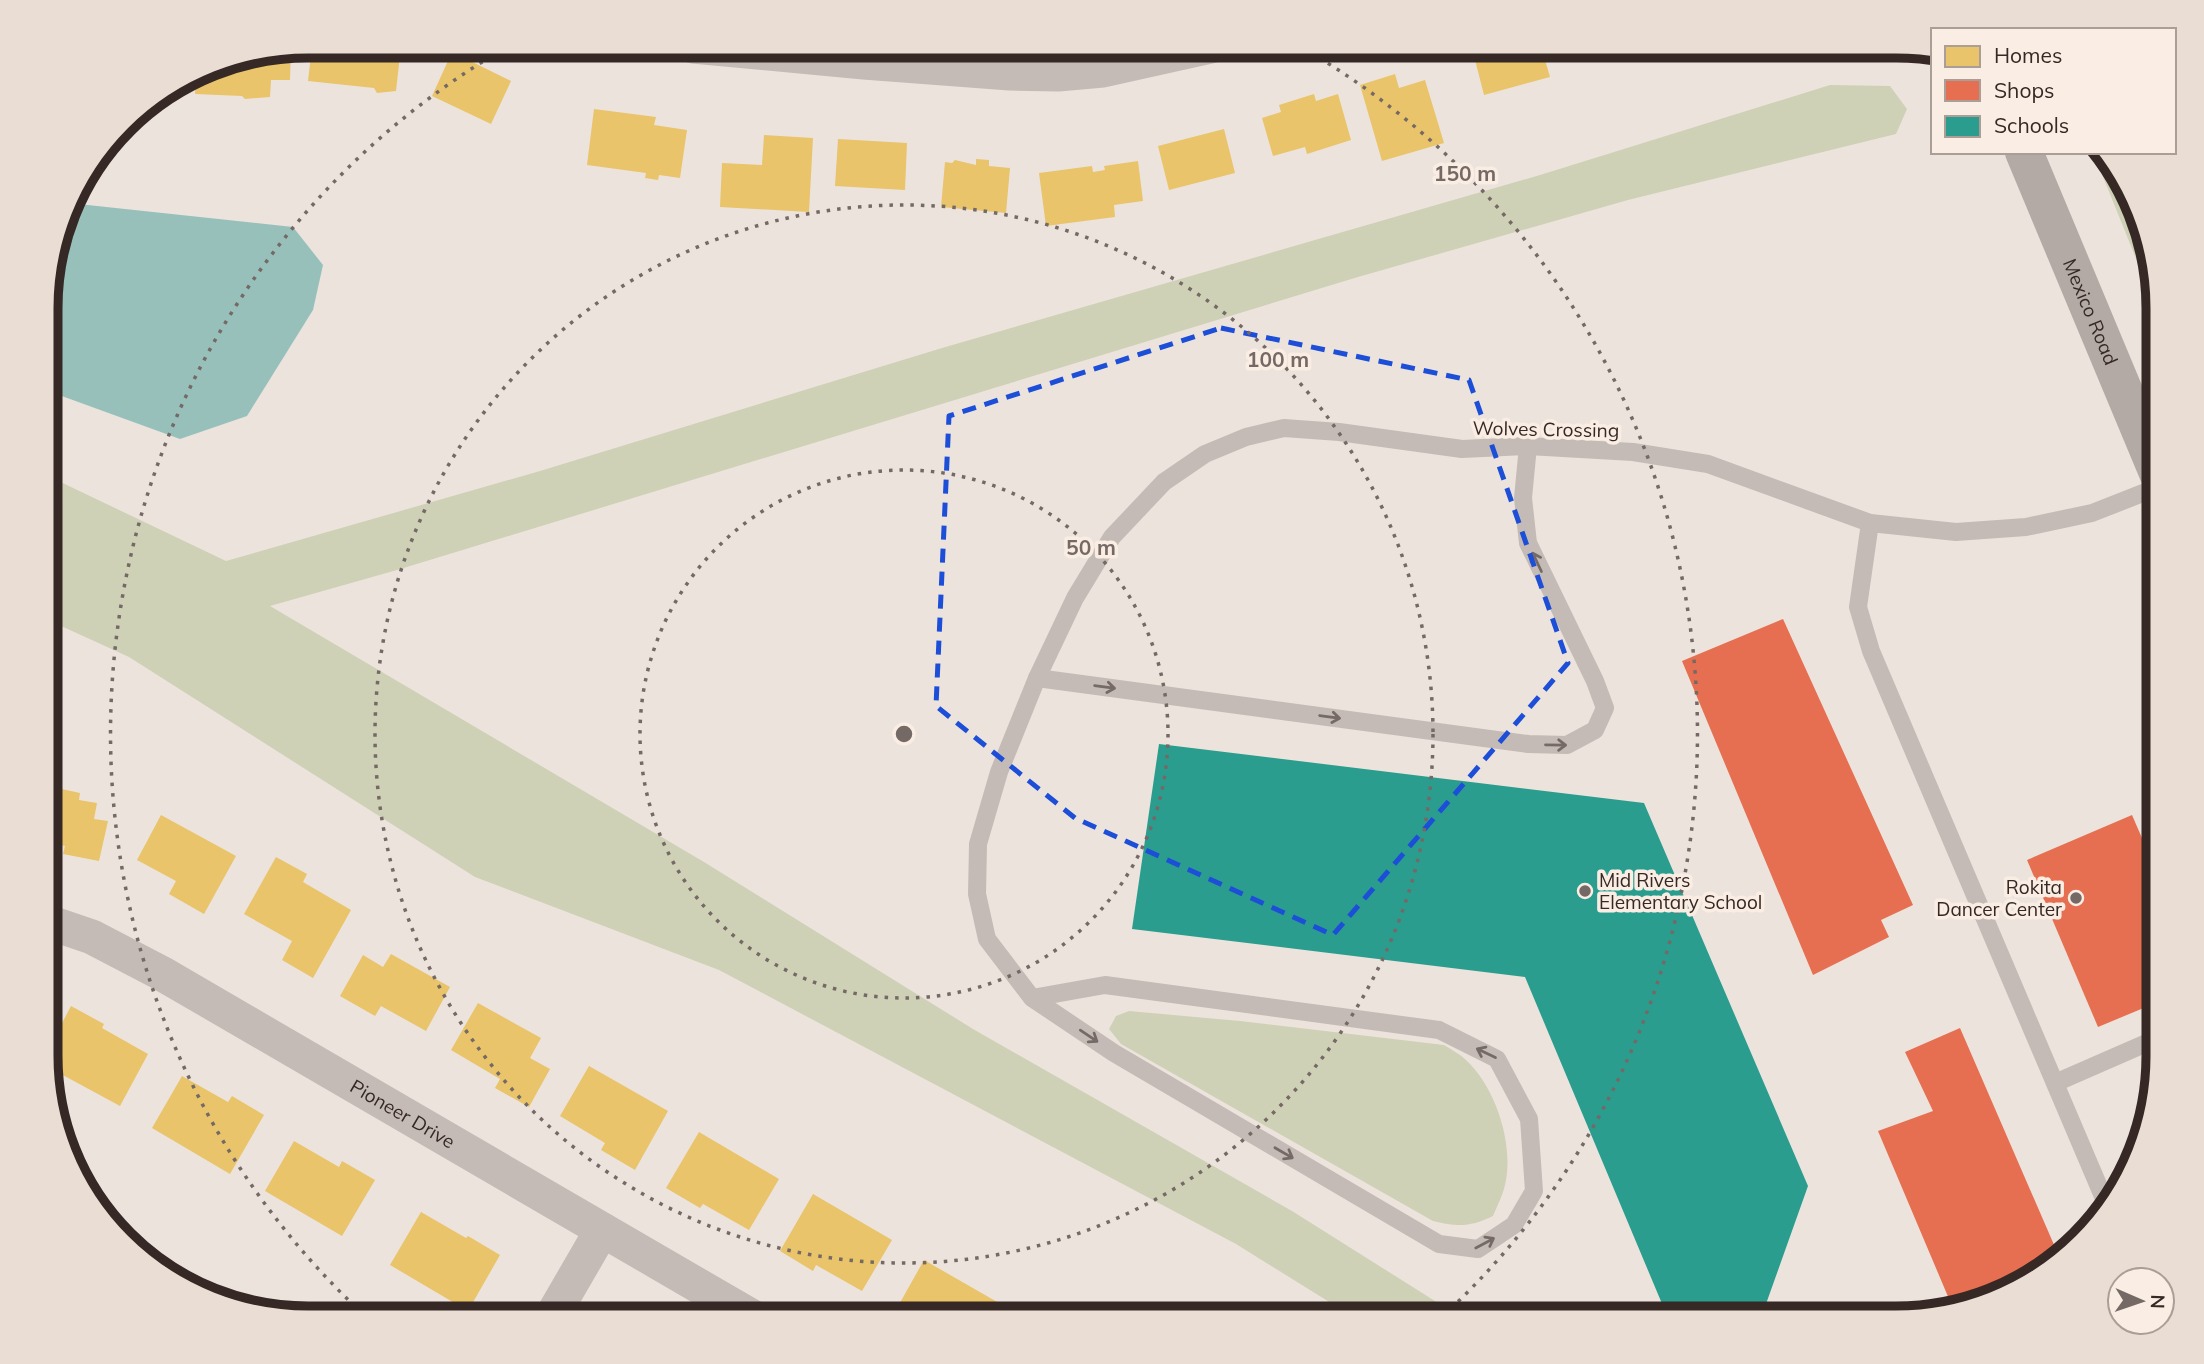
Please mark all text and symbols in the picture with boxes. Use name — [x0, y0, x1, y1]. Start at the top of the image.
legend — [1931, 28, 2176, 154]
text: Homes — [1994, 42, 2062, 68]
text: Shops — [1994, 77, 2054, 103]
text: Schools — [1994, 112, 2069, 138]
text: 150 m — [1434, 160, 1496, 186]
street label: Mexico Road — [2058, 255, 2123, 368]
text: 100 m — [1247, 346, 1309, 372]
street label: Wolves Crossing — [1472, 416, 1620, 442]
text: 50 m — [1066, 534, 1116, 560]
one-way arrow — [1530, 552, 1544, 573]
one-way arrow — [1093, 681, 1116, 694]
one-way arrow — [1318, 711, 1341, 724]
centre of rings — [892, 722, 916, 746]
one-way arrow — [1544, 738, 1567, 752]
place label: Mid Rivers Elementary School — [1599, 868, 1762, 914]
place label: Rokita Dancer Center — [1936, 875, 2062, 921]
marker: Mid Rivers Elementary School — [1577, 883, 1593, 899]
marker: Rokita Dancer Center — [2068, 890, 2084, 906]
one-way arrow — [1079, 1029, 1098, 1043]
one-way arrow — [1475, 1046, 1496, 1059]
street label: Pioneer Drive — [346, 1074, 460, 1154]
one-way arrow — [1273, 1147, 1294, 1160]
one-way arrow — [1474, 1235, 1494, 1249]
north arrow — [2106, 1266, 2176, 1336]
text: N — [2146, 1294, 2170, 1309]

